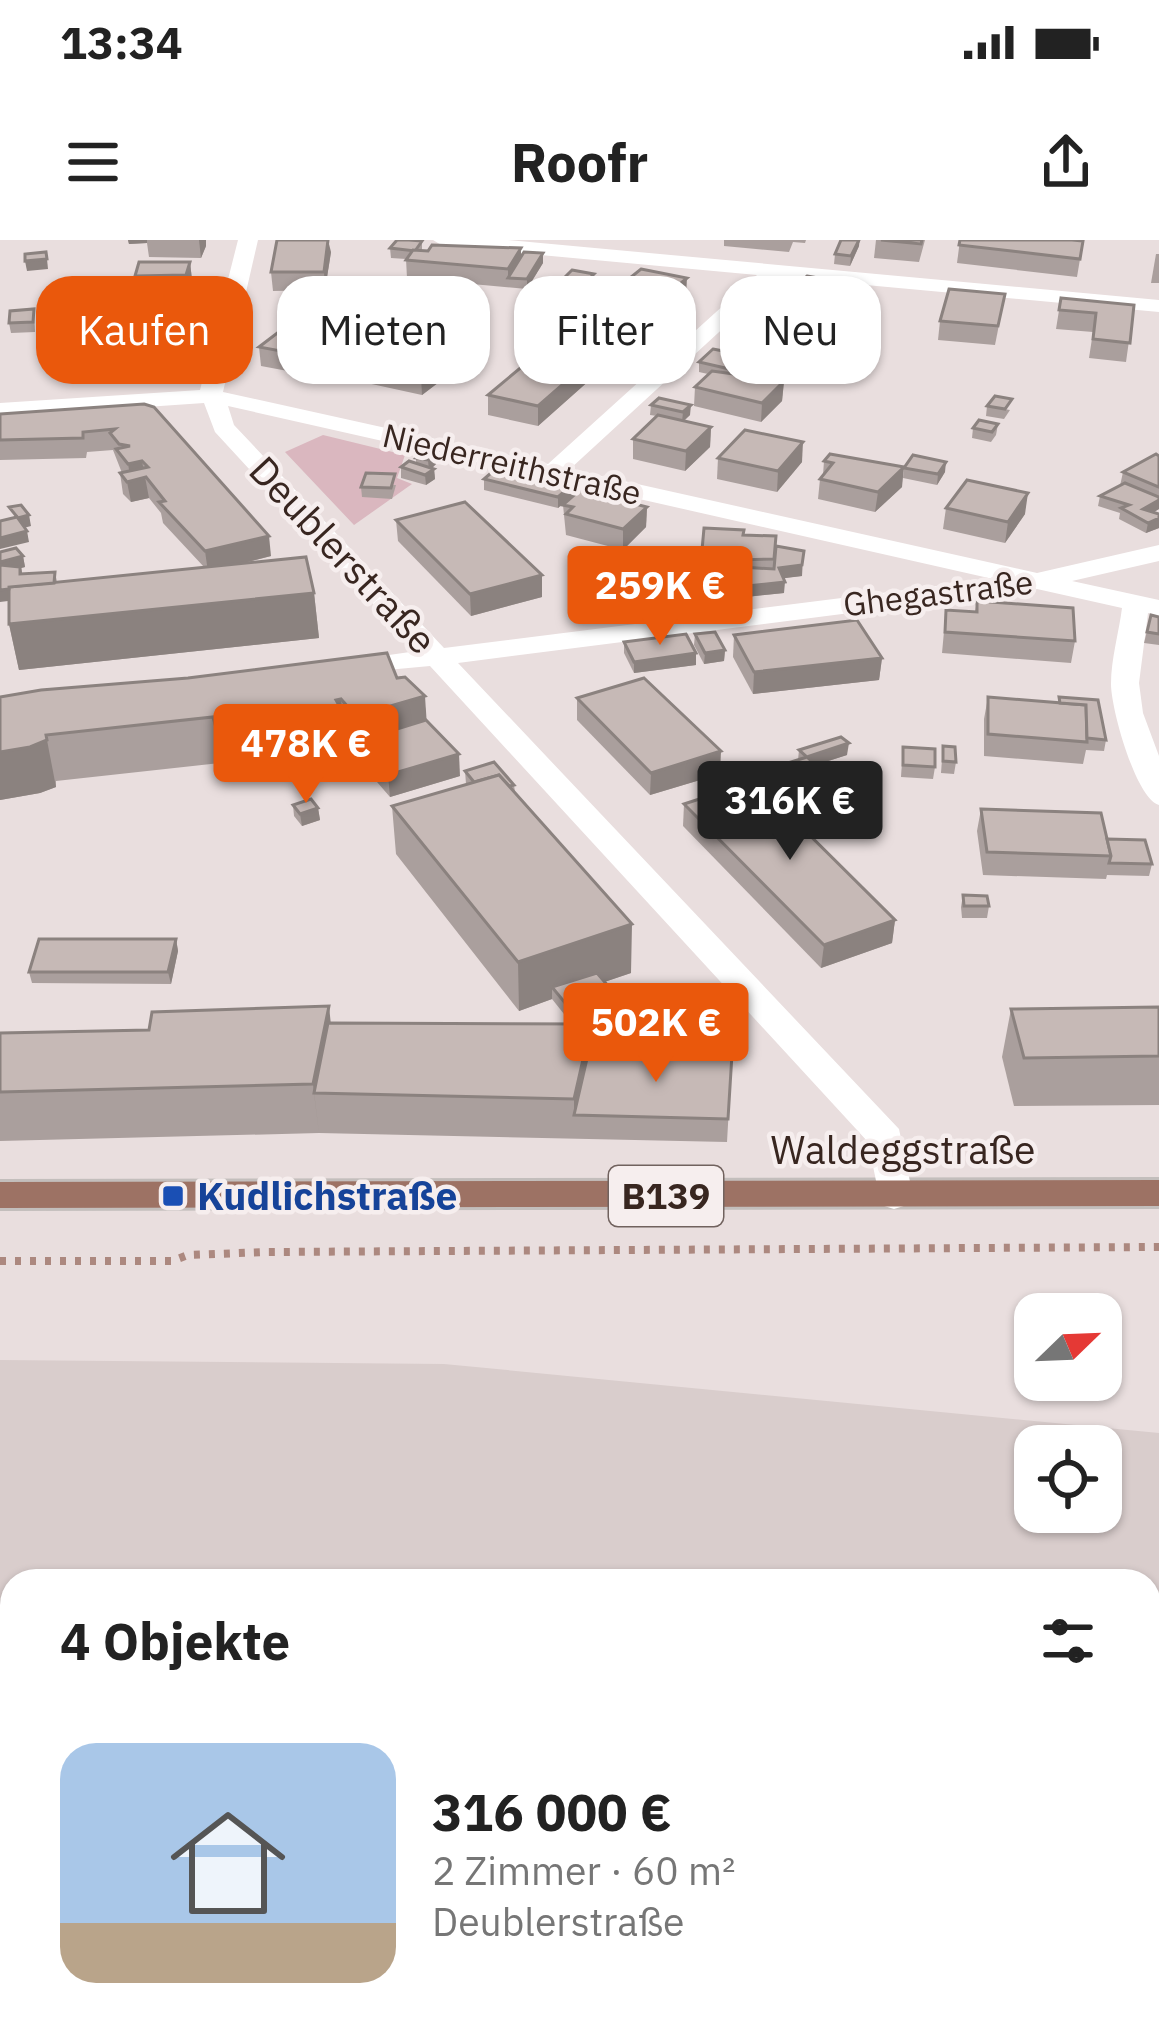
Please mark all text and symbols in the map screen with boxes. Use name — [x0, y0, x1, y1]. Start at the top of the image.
text: 13:34 — [60, 13, 183, 71]
text: Roofr — [511, 127, 648, 197]
icon: menu — [60, 129, 126, 195]
icon: share — [1033, 129, 1099, 195]
chip: Kaufen — [36, 276, 253, 384]
chip: Mieten — [277, 276, 490, 384]
chip: Filter — [514, 276, 696, 384]
chip: Neu — [720, 276, 881, 384]
street label: Niederreithstraße — [379, 413, 646, 514]
street label: Deublerstraße — [239, 445, 448, 664]
pin: 259K € — [562, 546, 758, 648]
text: 259K € — [594, 559, 726, 610]
street label: Ghegastraße — [841, 560, 1035, 625]
pin: 478K € — [208, 704, 404, 806]
text: 478K € — [240, 717, 372, 768]
pin: 316K € — [692, 761, 888, 863]
text: 316K € — [724, 774, 856, 825]
pin: 502K € — [558, 983, 754, 1085]
text: 502K € — [590, 996, 722, 1047]
street label: Waldeggstraße — [771, 1124, 1035, 1175]
road number: B139 — [609, 1166, 723, 1226]
place label: Kudlichstraße — [197, 1170, 457, 1221]
marker: Kudlichstraße — [160, 1183, 186, 1209]
north arrow — [1014, 1293, 1122, 1401]
map controls — [1014, 1293, 1122, 1533]
button: locate — [1014, 1425, 1122, 1533]
text: 4 Objekte — [60, 1608, 290, 1674]
icon: filters — [1035, 1608, 1101, 1674]
text: 316 000 € — [432, 1779, 672, 1845]
icon: home — [156, 1791, 300, 1935]
text: 2 Zimmer · 60 m² — [432, 1845, 735, 1896]
text: Deublerstraße — [432, 1896, 684, 1947]

